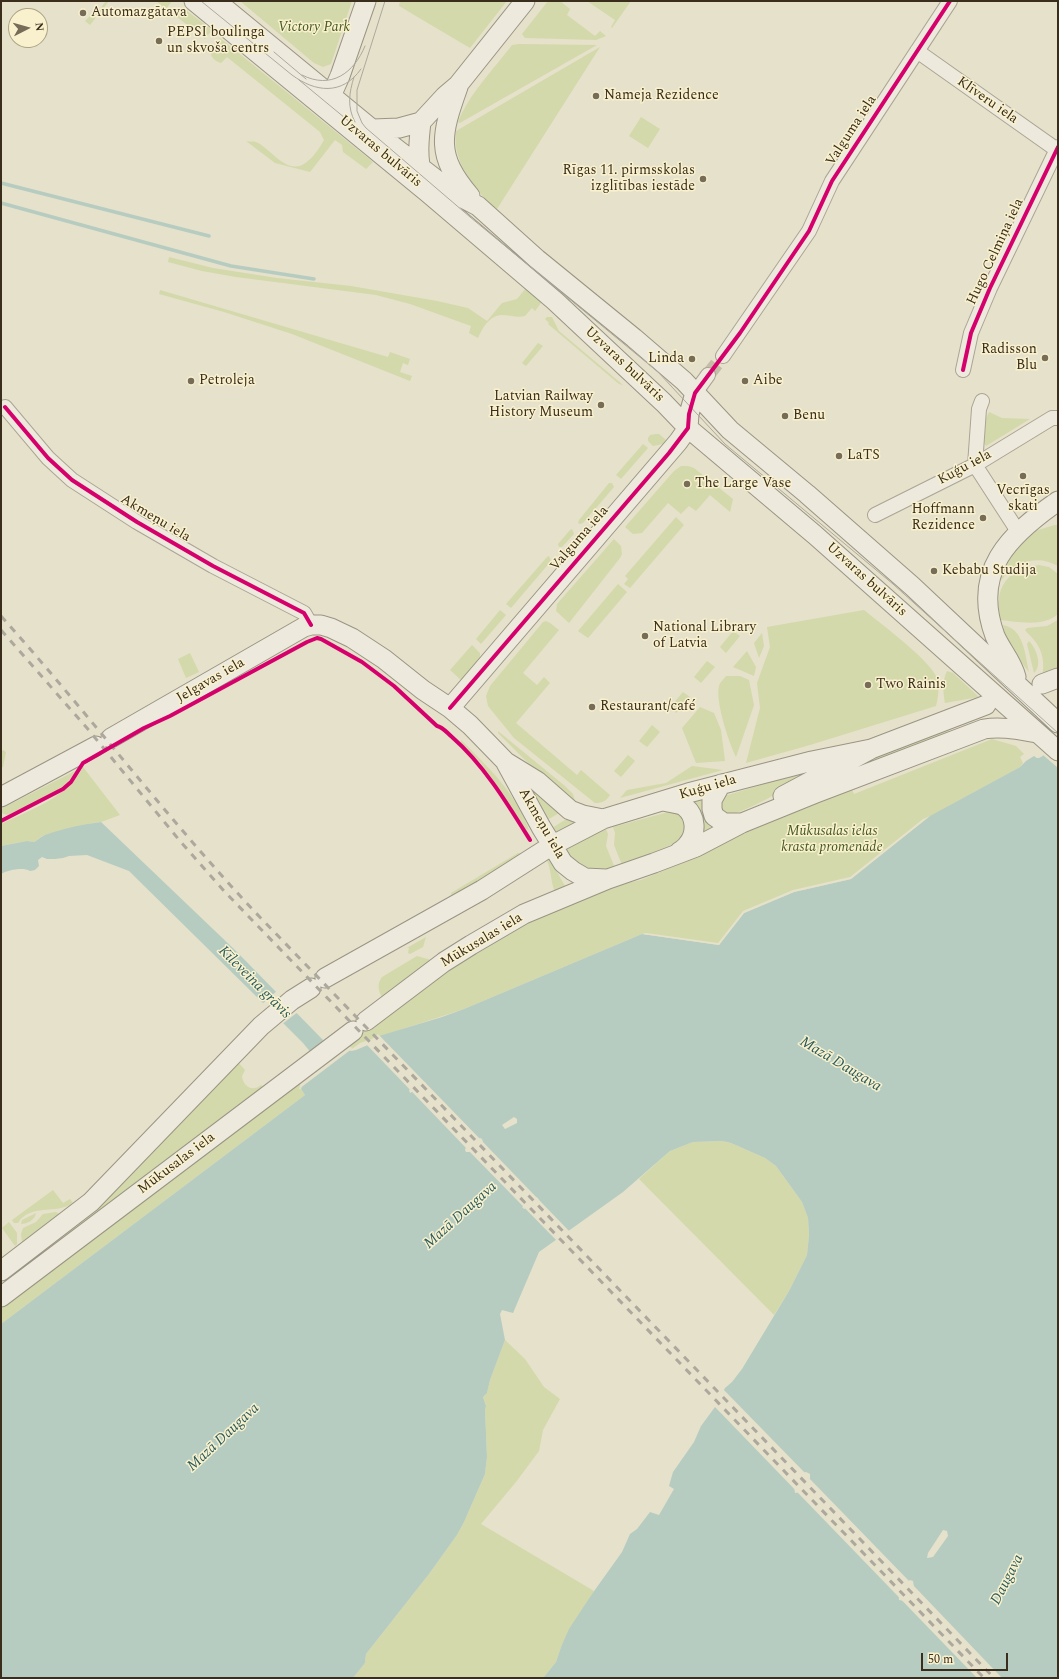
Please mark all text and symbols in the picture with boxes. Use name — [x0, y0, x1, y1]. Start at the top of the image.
place label: Automazgātava — [91, 5, 187, 21]
north arrow — [8, 8, 48, 48]
marker: Automazgātava — [78, 8, 88, 18]
park label: Victory Park — [278, 20, 350, 36]
text: N — [31, 21, 48, 32]
place label: PEPSI boulinga un skvoša centrs — [167, 25, 269, 58]
marker: PEPSI boulinga un skvoša centrs — [154, 36, 164, 46]
street label: Klīveru iela — [953, 74, 1021, 128]
place label: Nameja Rezidence — [604, 88, 719, 104]
marker: Nameja Rezidence — [591, 91, 601, 101]
street label: Valguma iela — [823, 93, 881, 169]
street label: Uzvaras bulvāris — [335, 113, 425, 191]
place label: Rīgas 11. pirmsskolas izglītības iestāde — [562, 163, 695, 196]
marker: Rīgas 11. pirmsskolas izglītības iestāde — [698, 174, 708, 184]
street label: Hugo Celmiņa iela — [964, 196, 1028, 308]
street label: Uzvaras bulvāris — [581, 324, 667, 406]
place label: Radisson Blu — [981, 342, 1037, 374]
place label: Linda — [648, 351, 684, 367]
marker: Radisson Blu — [1040, 353, 1050, 363]
marker: Linda — [687, 354, 697, 364]
place label: Petroleja — [199, 373, 255, 389]
place label: Aibe — [753, 373, 783, 389]
marker: Petroleja — [186, 376, 196, 386]
marker: Aibe — [740, 376, 750, 386]
place label: Latvian Railway History Museum — [489, 389, 593, 422]
marker: Latvian Railway History Museum — [596, 400, 606, 410]
place label: Benu — [793, 408, 825, 424]
marker: Benu — [780, 411, 790, 421]
street label: Kuģu iela — [935, 447, 995, 489]
place label: LaTS — [847, 448, 880, 464]
marker: LaTS — [834, 451, 844, 461]
marker: Vecrīgas skati — [1018, 471, 1028, 481]
place label: The Large Vase — [695, 476, 791, 492]
marker: The Large Vase — [682, 479, 692, 489]
place label: Vecrīgas skati — [996, 483, 1050, 516]
street label: Akmeņu iela — [117, 492, 193, 546]
place label: Hoffmann Rezidence — [911, 502, 975, 534]
street label: Valguma iela — [547, 503, 613, 575]
marker: Hoffmann Rezidence — [978, 513, 988, 523]
street label: Uzvaras bulvāris — [822, 539, 910, 621]
place label: Kebabu Studija — [942, 563, 1036, 579]
marker: Kebabu Studija — [929, 566, 939, 576]
place label: National Library of Latvia — [653, 620, 756, 652]
marker: National Library of Latvia — [640, 631, 650, 641]
street label: Jelgavas iela — [174, 655, 248, 707]
place label: Two Rainis — [876, 677, 946, 693]
marker: Two Rainis — [863, 680, 873, 690]
place label: Restaurant/café — [600, 699, 695, 715]
marker: Restaurant/café — [587, 702, 597, 712]
street label: Kuģu iela — [678, 772, 738, 804]
street label: Akmeņu iela — [514, 786, 568, 862]
park label: Mūkusalas ielas krasta promenāde — [781, 824, 883, 856]
street label: Mūkusalas iela — [438, 910, 526, 972]
water label: Kīleveina grāvis — [214, 943, 294, 1023]
water label: Mazā Daugava — [796, 1034, 884, 1096]
street label: Mūkusalas iela — [135, 1130, 219, 1198]
water label: Mazā Daugava — [421, 1178, 501, 1254]
water label: Mazā Daugava — [184, 1400, 264, 1476]
water label: Daugava — [988, 1552, 1028, 1608]
scale bar — [923, 1645, 1010, 1671]
text: 50 m — [928, 1650, 953, 1669]

